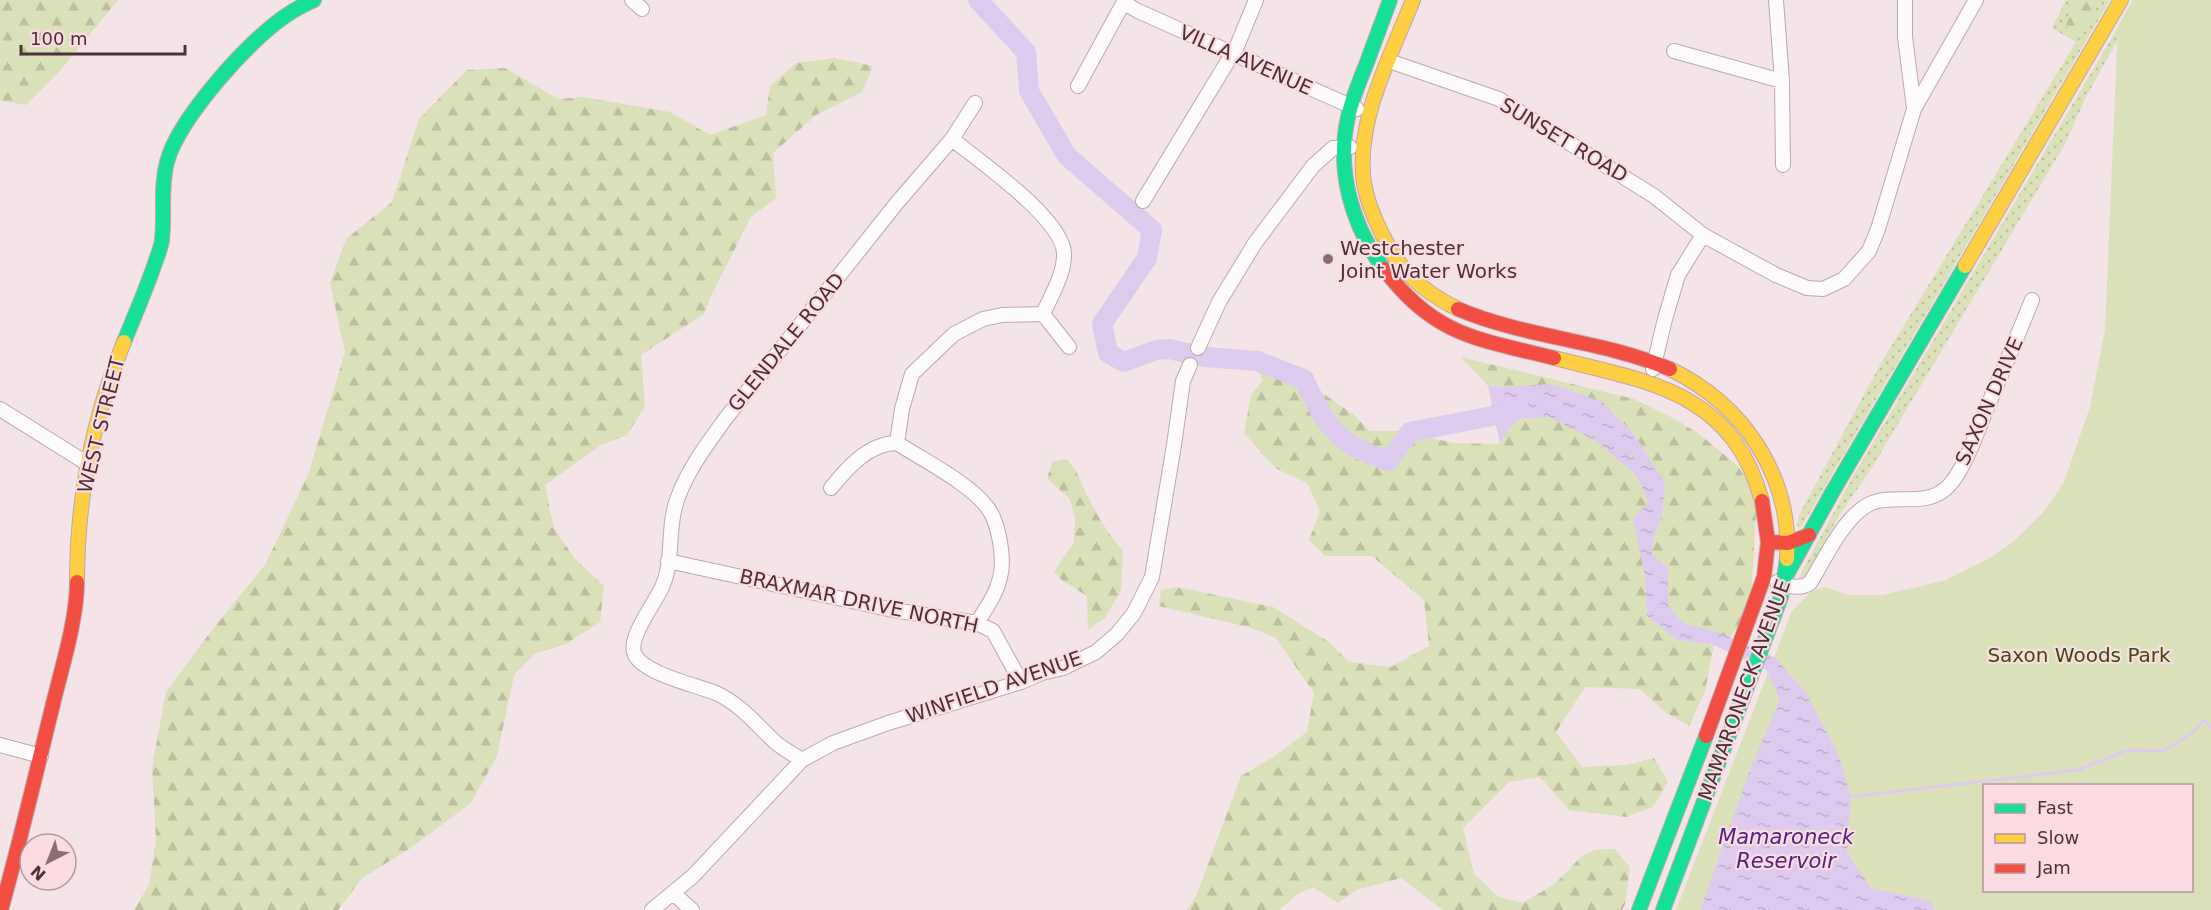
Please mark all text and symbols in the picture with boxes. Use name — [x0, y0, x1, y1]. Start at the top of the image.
scale bar — [21, 18, 184, 56]
street label: VILLA AVENUE — [1176, 20, 1316, 100]
text: 100 m — [30, 28, 88, 49]
street label: SUNSET ROAD — [1496, 92, 1632, 188]
place label: Westchester Joint Water Works — [1338, 236, 1517, 283]
marker: Westchester Joint Water Works — [1321, 252, 1335, 266]
street label: GLENDALE ROAD — [723, 268, 849, 416]
street label: SAXON DRIVE — [1950, 333, 2028, 469]
street label: WEST STREET — [72, 353, 130, 496]
street label: BRAXMAR DRIVE NORTH — [737, 564, 981, 638]
street label: MAMARONECK AVENUE — [1693, 576, 1795, 804]
park label: Saxon Woods Park — [1987, 643, 2171, 667]
street label: WINFIELD AVENUE — [903, 646, 1085, 728]
legend — [1983, 784, 2193, 892]
text: Fast — [2037, 797, 2073, 818]
water label: Mamaroneck Reservoir — [1718, 825, 1855, 873]
text: Slow — [2037, 827, 2079, 848]
north arrow — [18, 832, 78, 892]
text: Jam — [2036, 857, 2071, 878]
text: N — [27, 861, 50, 884]

